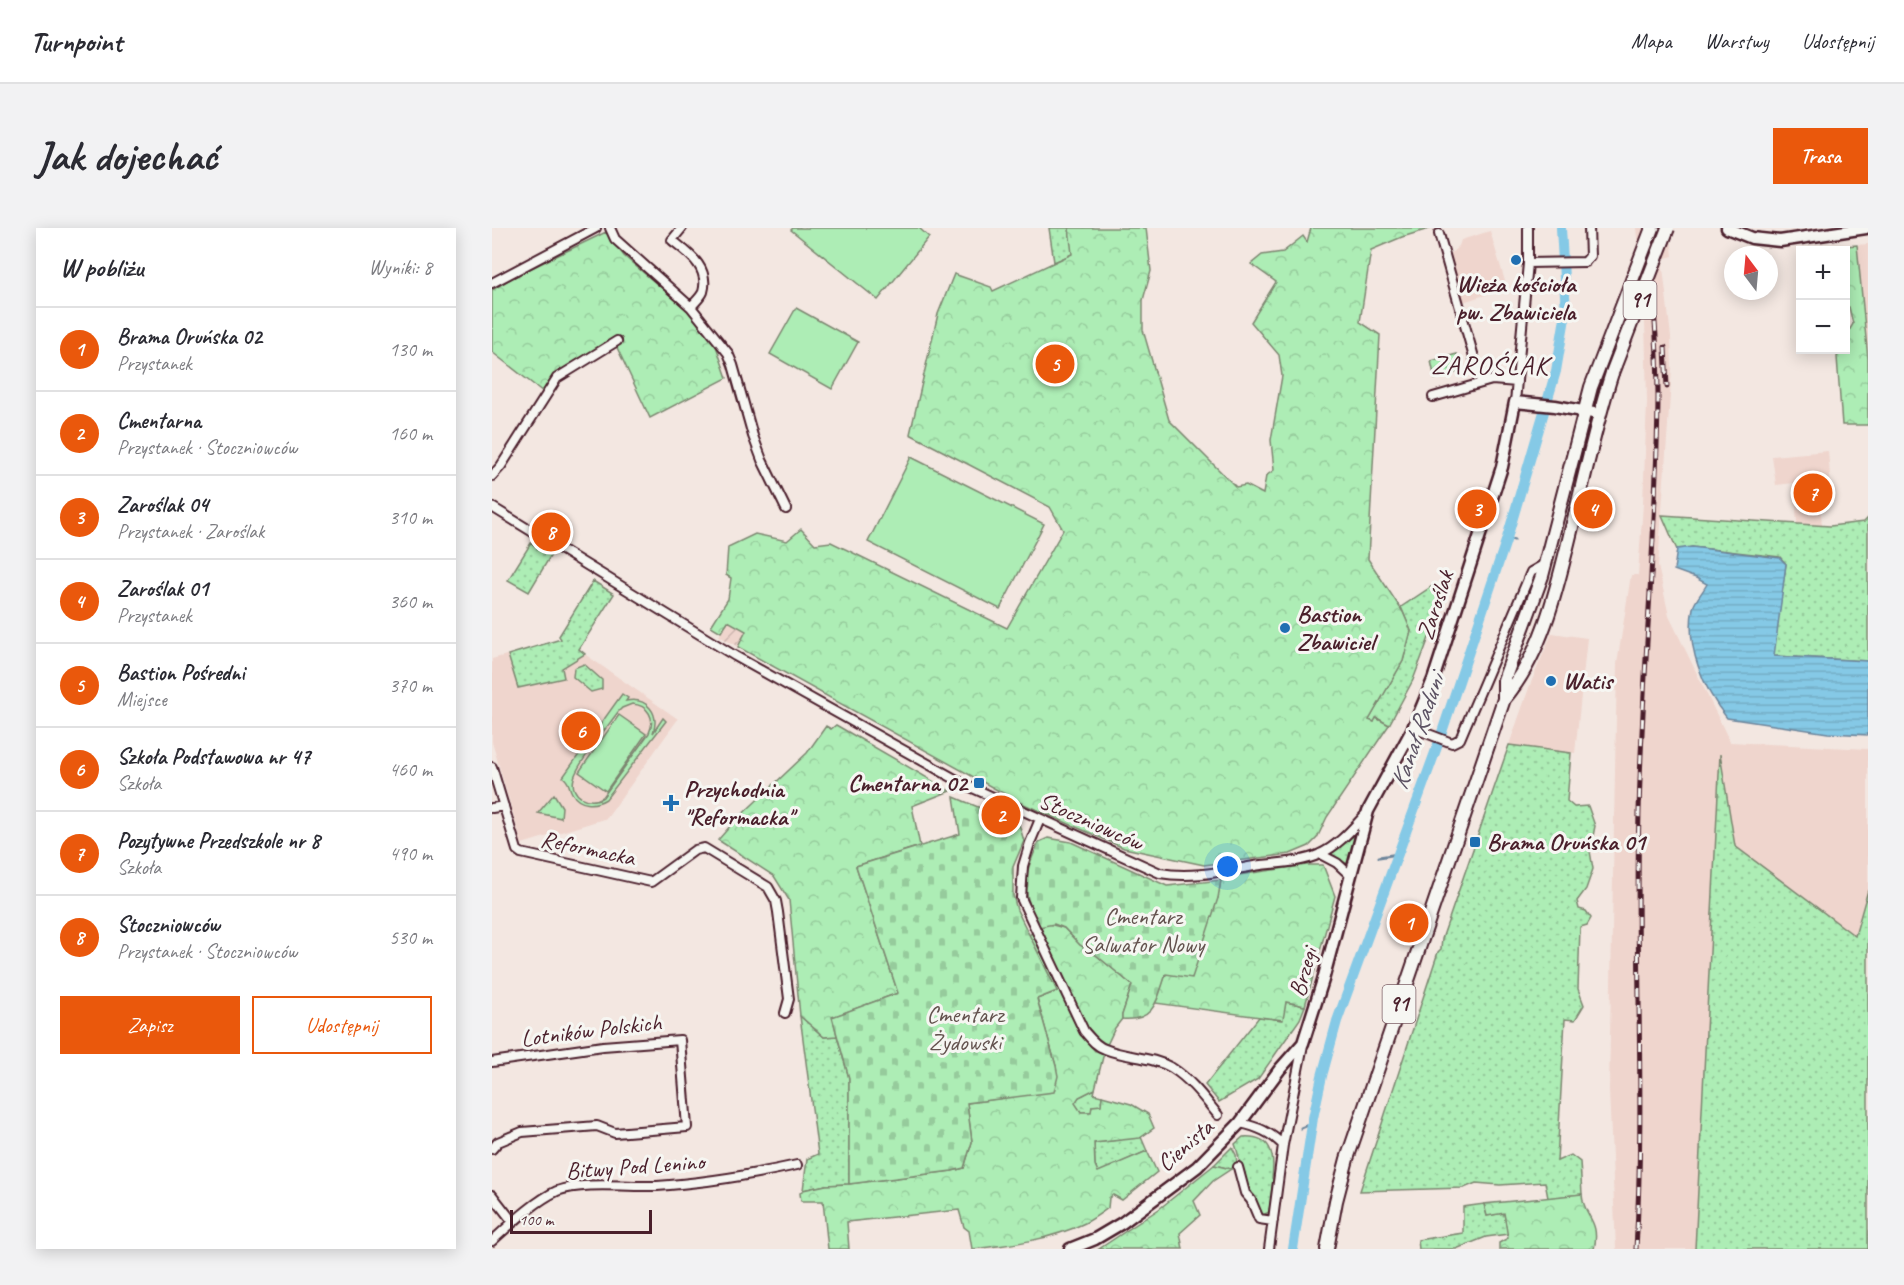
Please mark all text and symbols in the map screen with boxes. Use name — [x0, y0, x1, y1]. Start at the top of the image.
text: Turnpoint — [30, 24, 122, 59]
text: Mapa — [1631, 28, 1672, 54]
text: Warstwy — [1705, 28, 1769, 54]
text: Udostępnij — [1802, 28, 1874, 54]
button: Trasa — [1773, 128, 1868, 184]
text: Jak dojechać — [36, 130, 217, 183]
north arrow — [1724, 246, 1778, 300]
map controls — [1796, 246, 1850, 354]
button: + — [1796, 246, 1850, 300]
text: W pobliżu — [60, 251, 143, 284]
marker: Wieża kościoła pw. Zbawiciela — [1509, 253, 1523, 267]
text: Wyniki: 8 — [369, 255, 432, 280]
place label: Wieża kościoła pw. Zbawiciela — [1457, 269, 1578, 327]
road number: 91 — [1624, 281, 1656, 319]
button: − — [1796, 300, 1850, 354]
text: Brama Oruńska 02 — [117, 323, 262, 351]
text: 1 — [75, 337, 84, 362]
text: 130 m — [389, 337, 432, 362]
pin: 5 — [1036, 342, 1074, 386]
district label: ZAROŚLAK — [1431, 348, 1553, 382]
text: Przystanek — [117, 351, 192, 376]
text: Cmentarna — [117, 407, 201, 435]
text: 2 — [75, 421, 84, 446]
text: 160 m — [389, 421, 432, 446]
text: Przystanek · Stoczniowców — [117, 435, 297, 460]
pin: 7 — [1794, 470, 1832, 516]
pin: 3 — [1458, 486, 1496, 532]
pin: 4 — [1574, 486, 1612, 532]
text: Zaroślak 04 — [117, 491, 208, 519]
text: 3 — [75, 505, 84, 530]
text: 310 m — [389, 505, 432, 530]
pin: 8 — [532, 510, 570, 554]
text: Przystanek · Zaroślak — [117, 519, 264, 544]
street label: Zaroślak — [1410, 564, 1461, 643]
text: Zaroślak 01 — [117, 575, 208, 603]
text: 4 — [75, 589, 84, 614]
text: 360 m — [389, 589, 432, 614]
place label: Bastion Zbawiciel — [1297, 599, 1379, 657]
text: Przystanek — [117, 603, 192, 628]
marker: Bastion Zbawiciel — [1278, 621, 1292, 635]
text: Bastion Pośredni — [117, 659, 245, 687]
water label: Kanał Raduni — [1382, 665, 1454, 794]
place label: Watis — [1563, 666, 1615, 696]
text: 5 — [75, 673, 84, 698]
text: 370 m — [389, 673, 432, 698]
marker: Watis — [1544, 674, 1558, 688]
text: Miejsce — [117, 687, 167, 712]
pin: 6 — [562, 708, 601, 754]
text: Szkoła Podstawowa nr 47 — [117, 743, 310, 771]
text: 6 — [75, 757, 84, 782]
text: 460 m — [389, 757, 432, 782]
place label: Cmentarna 02 — [848, 768, 969, 798]
text: Szkoła — [117, 771, 161, 796]
place label: Przychodnia "Reformacka" — [684, 774, 798, 832]
marker: Cmentarna 02 — [972, 776, 986, 790]
street label: Stoczniowców — [1034, 785, 1149, 858]
pin: 2 — [982, 792, 1020, 838]
marker: Przychodnia "Reformacka" — [662, 794, 680, 812]
street label: Reformacka — [538, 823, 639, 873]
text: Pozytywne Przedszkole nr 8 — [117, 827, 320, 855]
place label: Brama Oruńska 01 — [1487, 827, 1648, 857]
marker: Brama Oruńska 01 — [1468, 835, 1482, 849]
text: 7 — [75, 841, 84, 866]
text: 490 m — [389, 841, 432, 866]
your location — [1213, 852, 1242, 881]
text: Szkoła — [117, 855, 161, 880]
pin: 1 — [1390, 900, 1428, 946]
park label: Cmentarz Salwator Nowy — [1082, 901, 1206, 959]
text: Stoczniowców — [117, 911, 220, 939]
text: 8 — [75, 925, 84, 950]
text: 530 m — [389, 925, 432, 950]
text: Przystanek · Stoczniowców — [117, 939, 297, 964]
street label: Brzegi — [1282, 942, 1325, 1000]
road number: 91 — [1382, 985, 1416, 1023]
button: Zapisz — [60, 996, 240, 1054]
button: Udostępnij — [252, 996, 432, 1054]
park label: Cmentarz Żydowski — [926, 999, 1006, 1057]
street label: Lotników Polskich — [519, 1006, 664, 1053]
street label: Cienista — [1150, 1111, 1221, 1178]
street label: Bitwy Pod Lenino — [565, 1146, 708, 1186]
scale bar — [510, 1207, 652, 1234]
text: 100 m — [519, 1210, 553, 1230]

